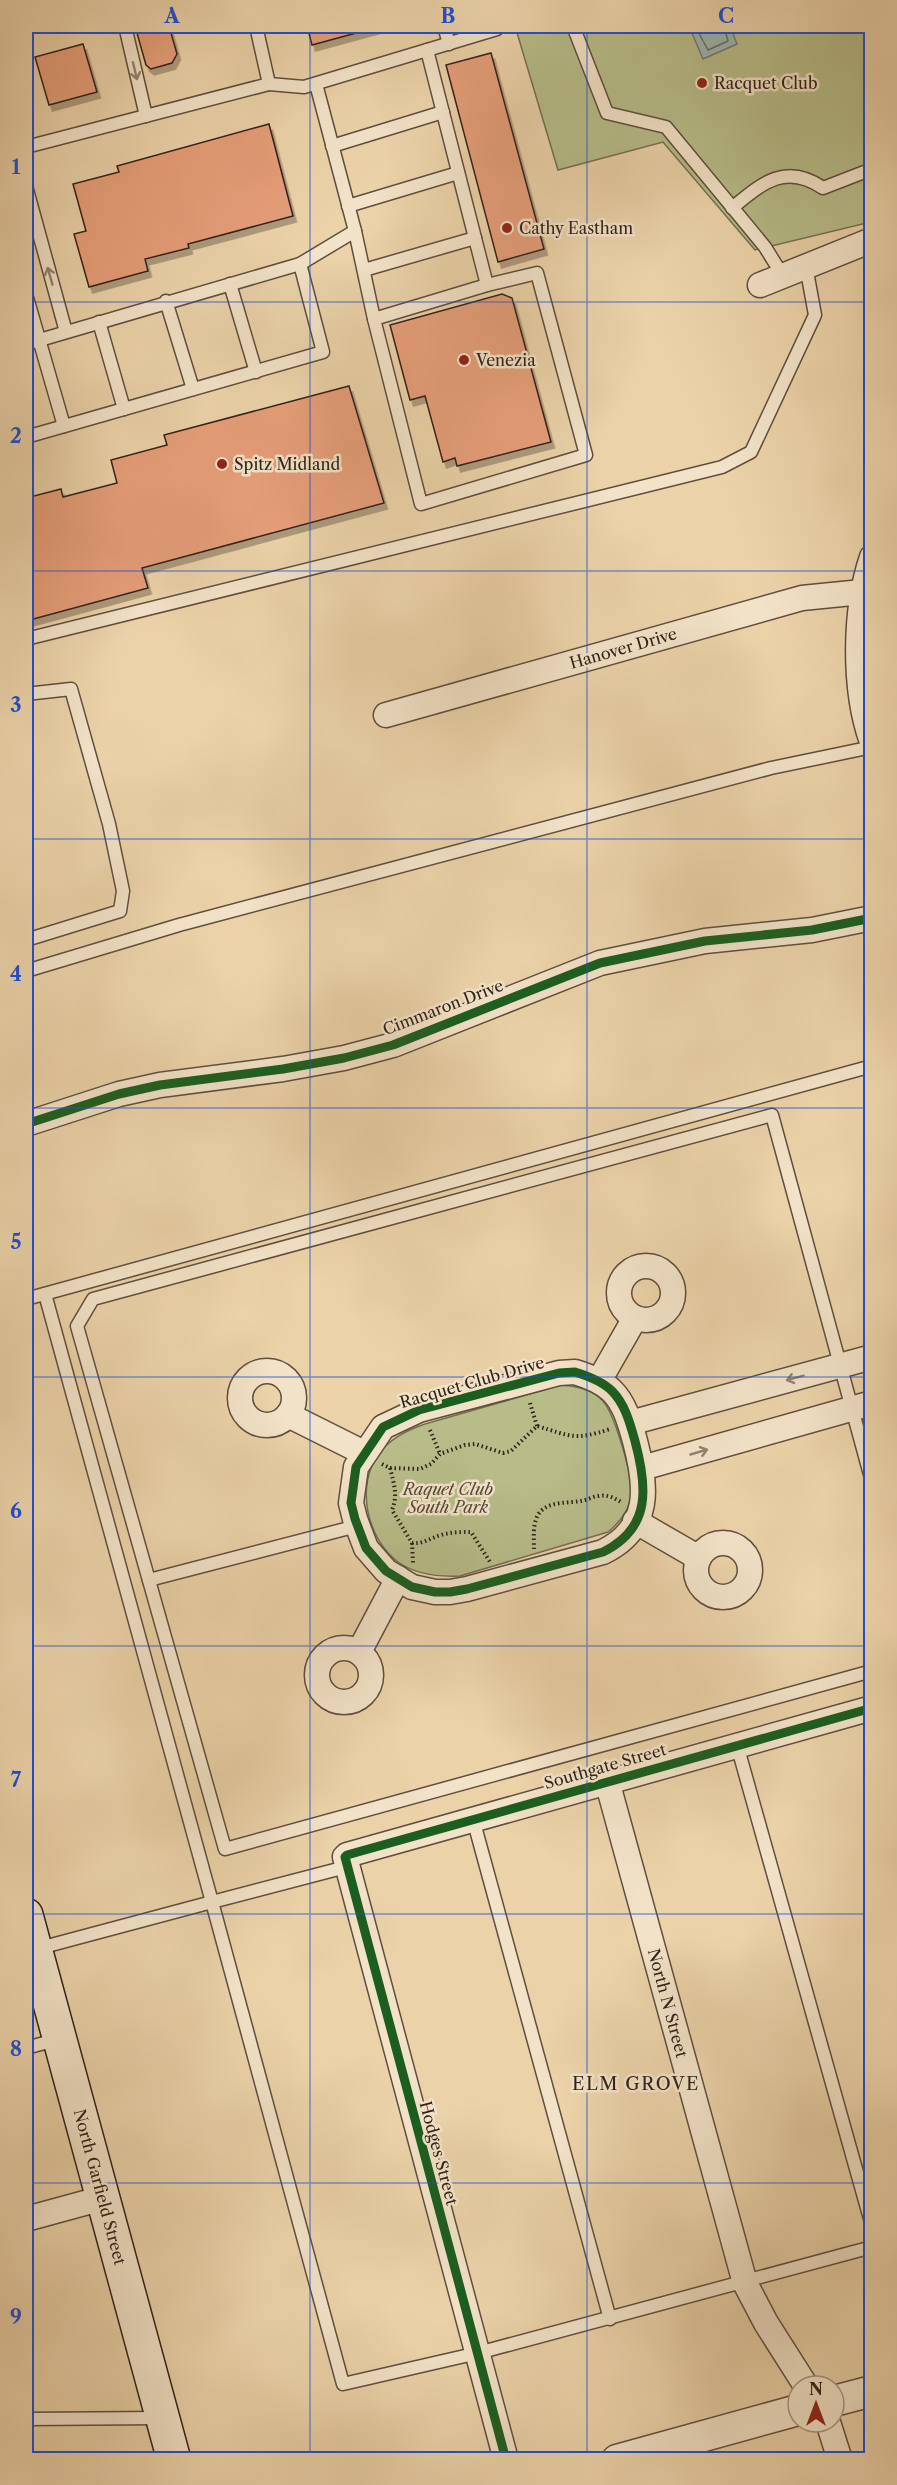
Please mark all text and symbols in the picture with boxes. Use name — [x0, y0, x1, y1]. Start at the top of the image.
text: A — [163, 4, 180, 28]
text: B — [441, 4, 456, 28]
text: C — [718, 4, 734, 28]
one-way arrow — [130, 61, 142, 80]
place label: Racquet Club — [714, 73, 818, 93]
marker: Racquet Club — [695, 76, 709, 90]
text: 1 — [12, 155, 21, 179]
place label: Cathy Eastham — [519, 218, 633, 238]
marker: Cathy Eastham — [500, 221, 514, 235]
one-way arrow — [44, 267, 56, 286]
place label: Venezia — [475, 350, 536, 370]
marker: Venezia — [457, 353, 471, 367]
text: 2 — [10, 424, 22, 448]
place label: Spitz Midland — [234, 454, 340, 474]
marker: Spitz Midland — [215, 457, 229, 471]
street label: Hanover Drive — [567, 623, 679, 673]
text: 3 — [10, 693, 22, 717]
text: 4 — [10, 962, 22, 986]
street label: Cimmaron Drive — [380, 975, 506, 1039]
text: 5 — [10, 1230, 22, 1254]
street label: Racquet Club Drive — [397, 1352, 547, 1412]
one-way arrow — [786, 1373, 805, 1384]
one-way arrow — [689, 1446, 708, 1457]
park label: Raquet Club South Park — [401, 1479, 493, 1517]
text: 6 — [10, 1499, 22, 1523]
street label: Southgate Street — [542, 1739, 669, 1793]
text: 7 — [11, 1768, 22, 1792]
street label: North N Street — [644, 1946, 692, 2060]
text: 8 — [10, 2037, 22, 2061]
district label: ELM GROVE — [572, 2073, 700, 2095]
street label: Hodges Street — [416, 2099, 463, 2207]
street label: North Garfield Street — [70, 2107, 131, 2267]
text: 9 — [10, 2305, 22, 2329]
north arrow — [786, 2374, 846, 2434]
text: N — [809, 2379, 823, 2399]

